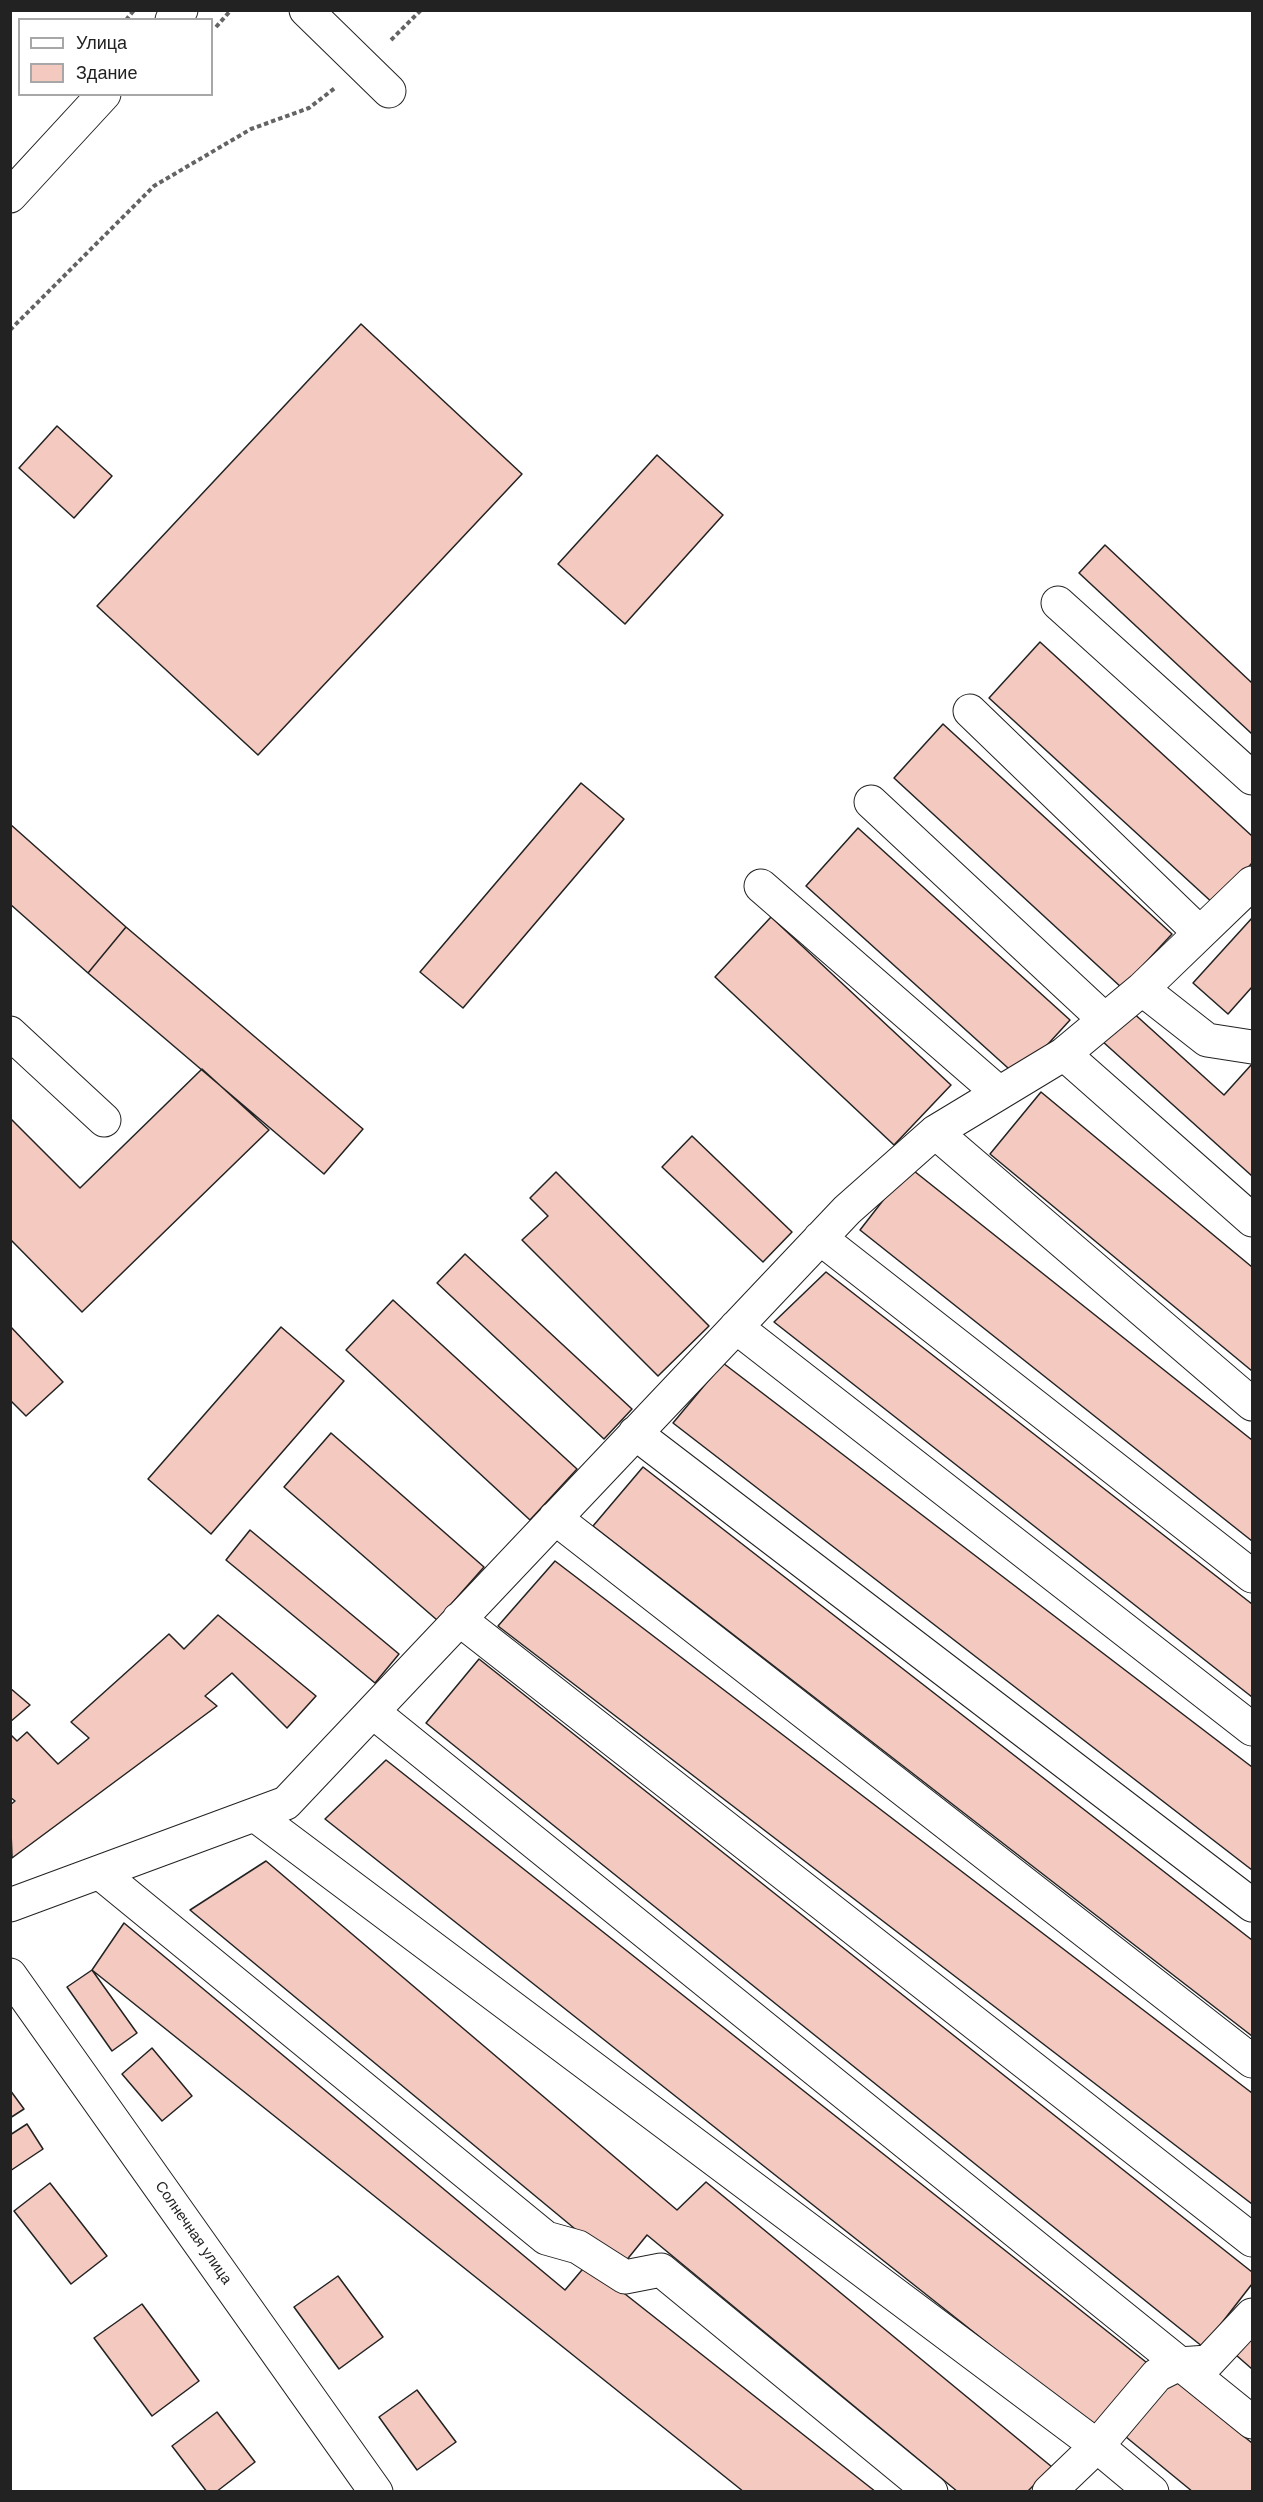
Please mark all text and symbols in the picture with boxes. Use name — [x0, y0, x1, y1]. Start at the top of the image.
legend — [18, 18, 213, 96]
text: Улица — [76, 33, 127, 53]
text: Здание — [76, 63, 137, 83]
street label: Солнечная улица — [151, 2178, 235, 2288]

